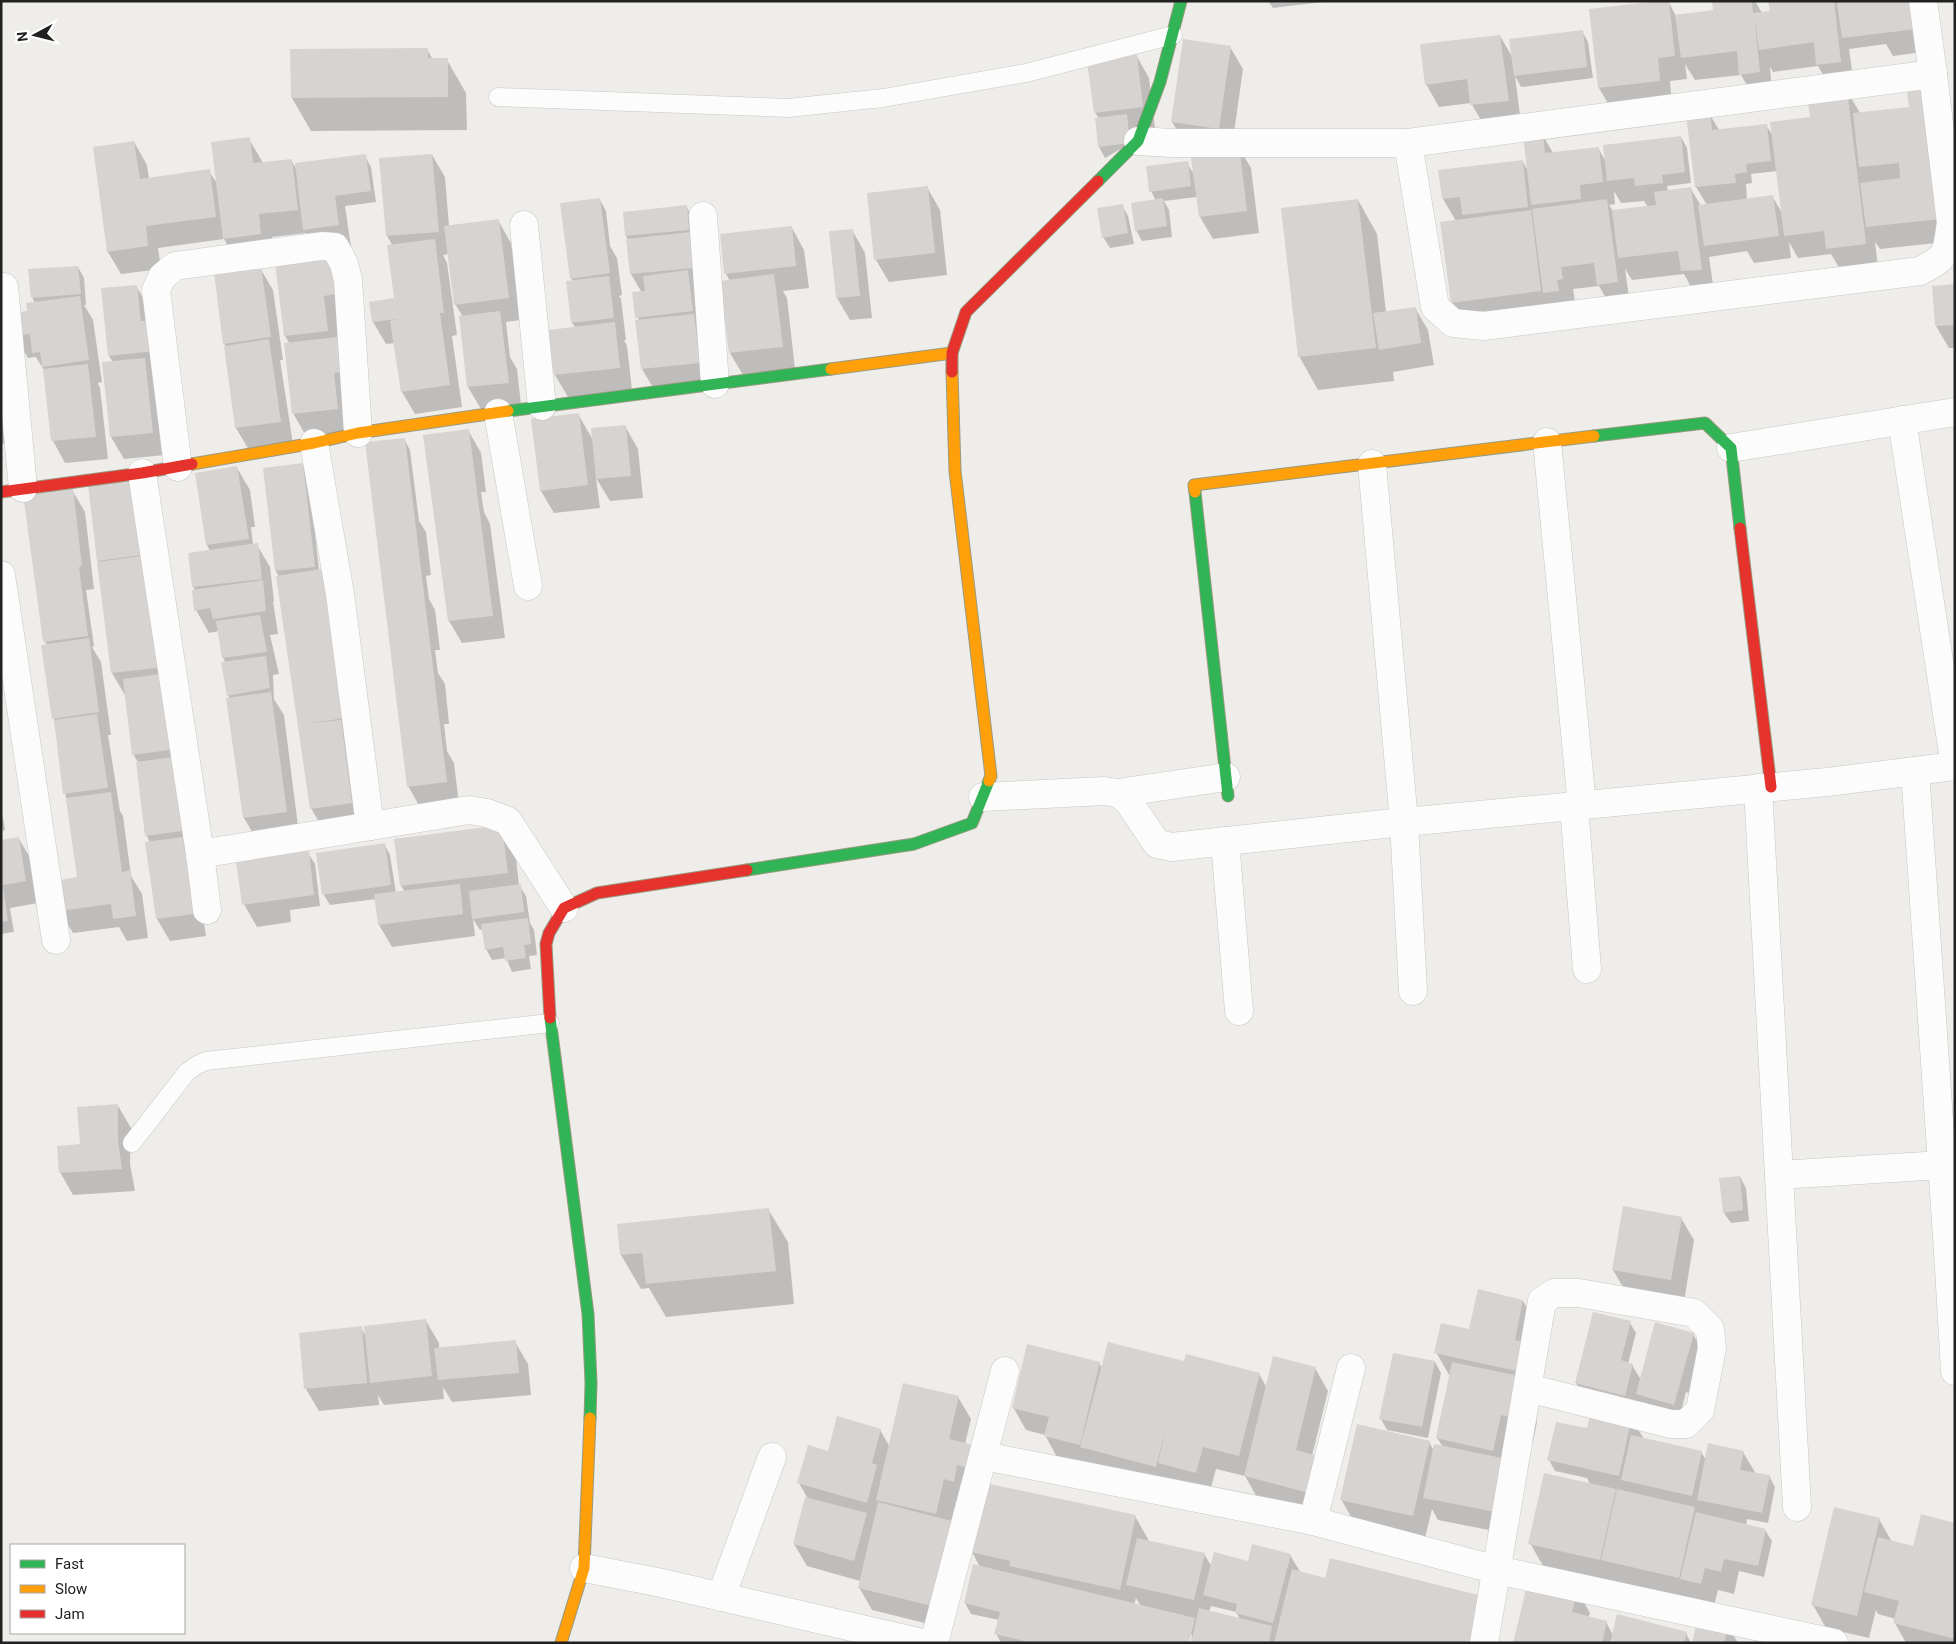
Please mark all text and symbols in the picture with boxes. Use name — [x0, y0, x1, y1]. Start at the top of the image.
north arrow — [10, 10, 60, 60]
text: N — [14, 31, 31, 42]
legend — [10, 1544, 185, 1634]
text: Fast — [55, 1555, 84, 1573]
text: Slow — [55, 1580, 87, 1598]
text: Jam — [55, 1605, 85, 1623]

